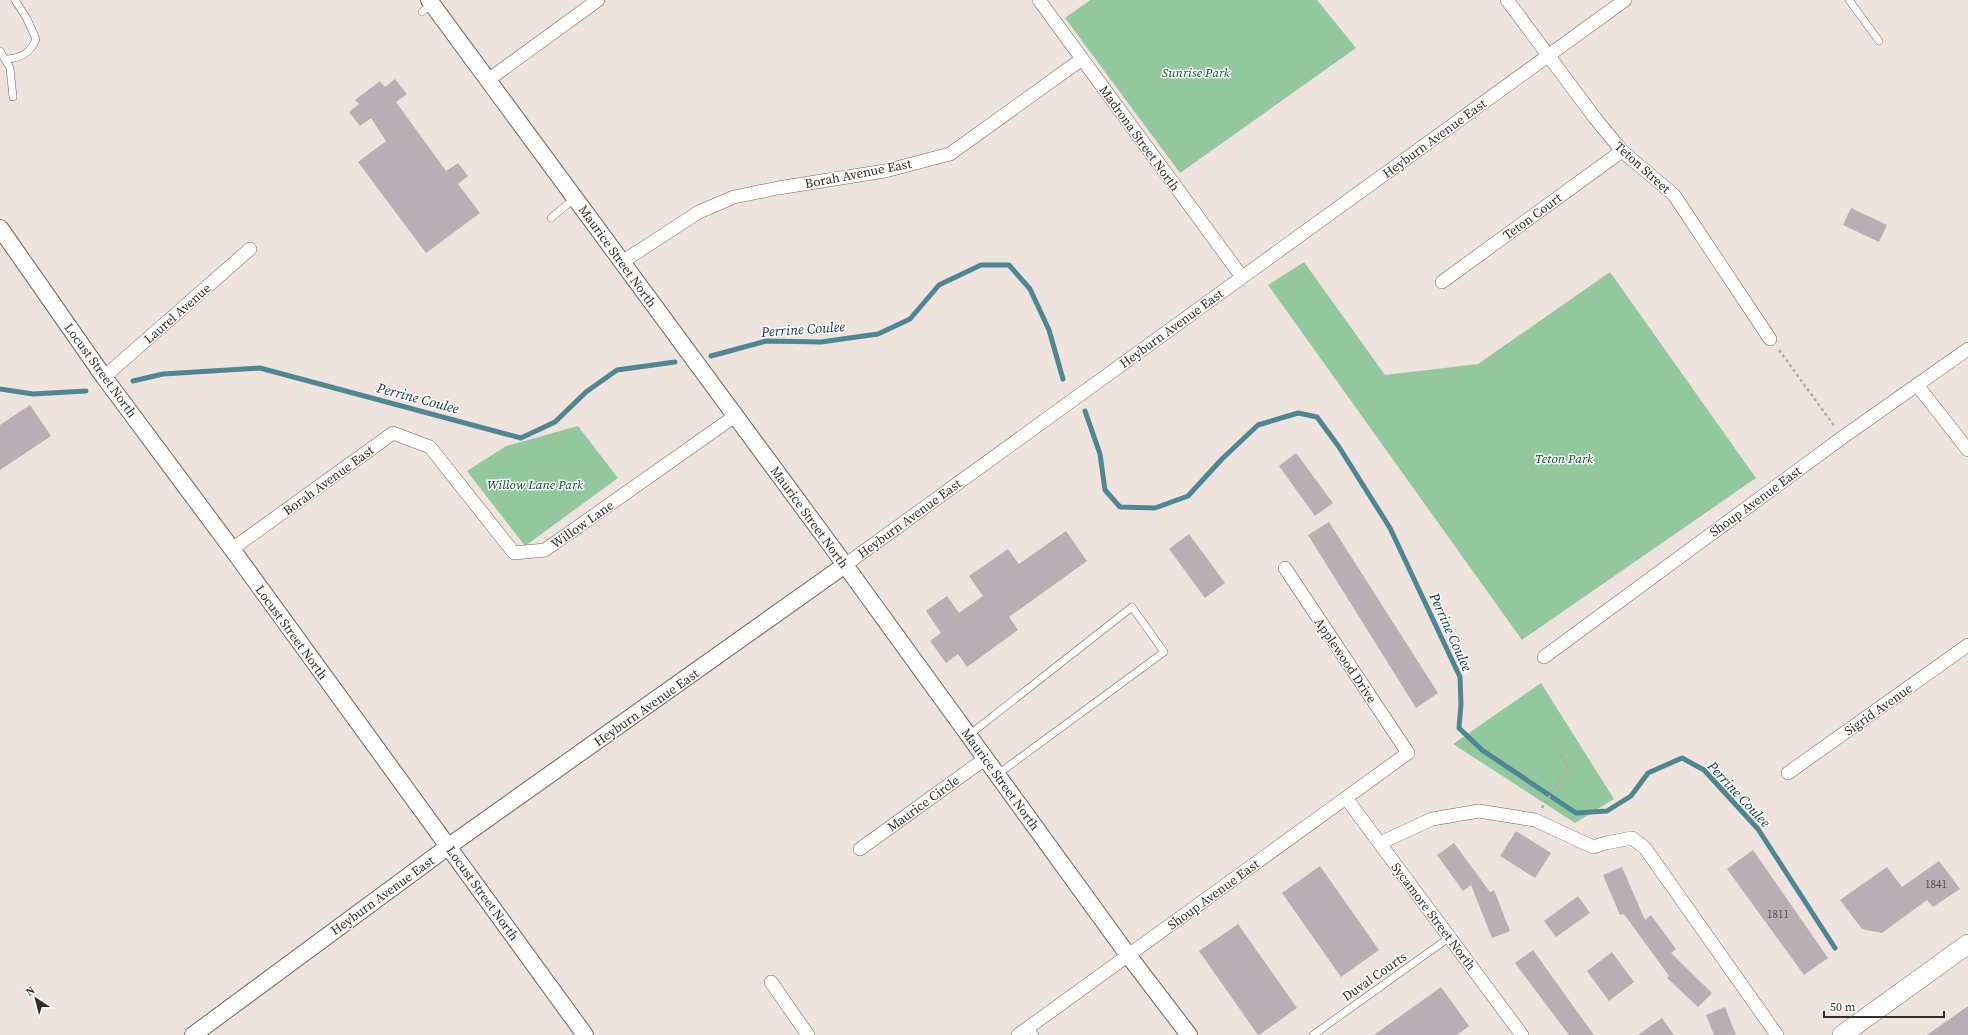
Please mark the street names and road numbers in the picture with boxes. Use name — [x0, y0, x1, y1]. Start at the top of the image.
street label: Madrona Street North — [1096, 82, 1184, 195]
street label: Heyburn Avenue East — [1379, 95, 1490, 182]
street label: Teton Street — [1611, 138, 1675, 197]
street label: Borah Avenue East — [803, 155, 914, 192]
street label: Teton Court — [1500, 189, 1566, 243]
street label: Maurice Street North — [575, 202, 660, 311]
street label: Laurel Avenue — [140, 279, 215, 347]
street label: Heyburn Avenue East — [1116, 285, 1227, 372]
street label: Locust Street North — [61, 320, 141, 421]
street label: Borah Avenue East — [280, 441, 378, 519]
street label: Shoup Avenue East — [1706, 462, 1805, 540]
street label: Maurice Street North — [767, 463, 852, 572]
street label: Heyburn Avenue East — [854, 475, 965, 562]
street label: Willow Lane — [548, 496, 617, 552]
street label: Locust Street North — [252, 582, 332, 683]
street label: Applewood Drive — [1311, 614, 1381, 706]
street label: Heyburn Avenue East — [591, 664, 703, 750]
street label: Sigrid Avenue — [1841, 679, 1916, 739]
street label: Maurice Street North — [958, 725, 1043, 834]
street label: Maurice Circle — [884, 771, 963, 835]
street label: Locust Street North — [443, 843, 523, 944]
street label: Heyburn Avenue East — [327, 852, 438, 939]
street label: Shoup Avenue East — [1164, 855, 1263, 933]
street label: Sycamore Street North — [1388, 859, 1480, 974]
street label: Duval Courts — [1339, 948, 1410, 1005]

